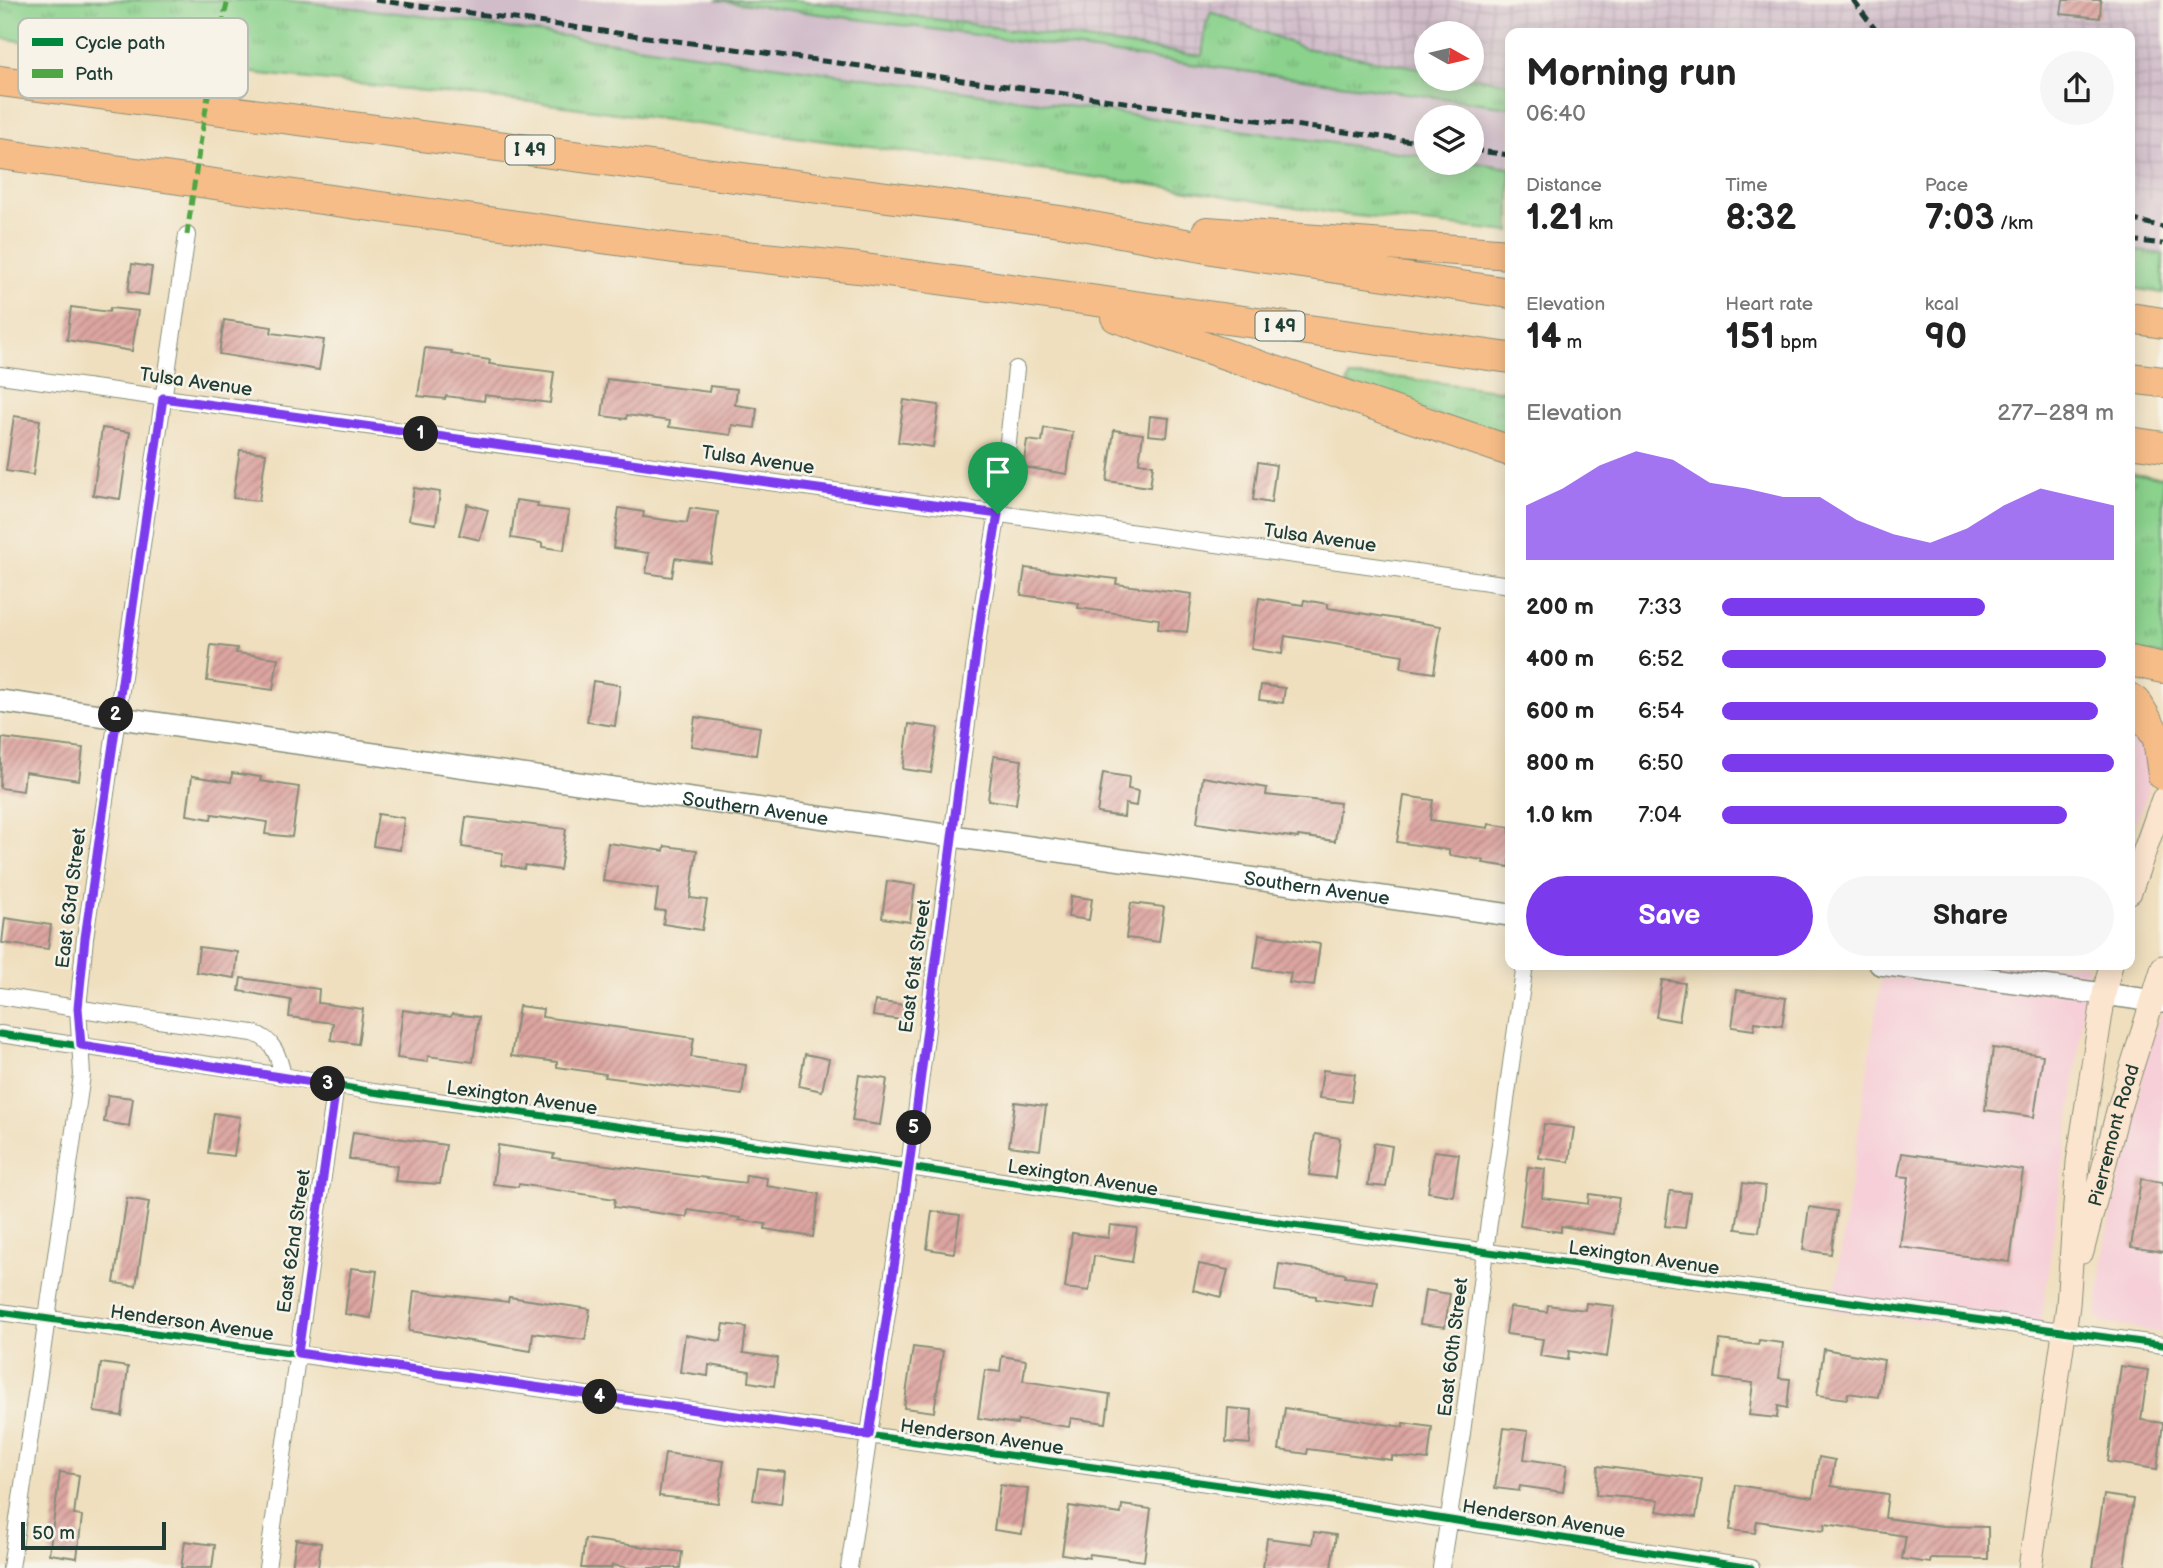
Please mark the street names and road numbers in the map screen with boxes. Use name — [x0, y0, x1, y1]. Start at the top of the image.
road number: I 49 — [505, 135, 554, 164]
road number: I 49 — [1256, 312, 1304, 340]
street label: Tulsa Avenue — [138, 363, 254, 402]
street label: Tulsa Avenue — [700, 441, 816, 480]
street label: Tulsa Avenue — [1262, 519, 1378, 558]
street label: Southern Avenue — [681, 788, 830, 831]
street label: East 63rd Street — [51, 827, 92, 970]
street label: Southern Avenue — [1242, 867, 1391, 911]
street label: East 61st Street — [895, 898, 936, 1035]
street label: Pierremont Road — [2084, 1062, 2145, 1209]
street label: Lexington Avenue — [445, 1077, 599, 1120]
street label: Lexington Avenue — [1006, 1155, 1160, 1202]
street label: East 62nd Street — [273, 1168, 316, 1315]
street label: Lexington Avenue — [1567, 1237, 1721, 1280]
street label: East 60th Street — [1434, 1276, 1473, 1418]
street label: Henderson Avenue — [109, 1301, 275, 1346]
street label: Henderson Avenue — [899, 1415, 1065, 1460]
street label: Henderson Avenue — [1461, 1495, 1627, 1544]

